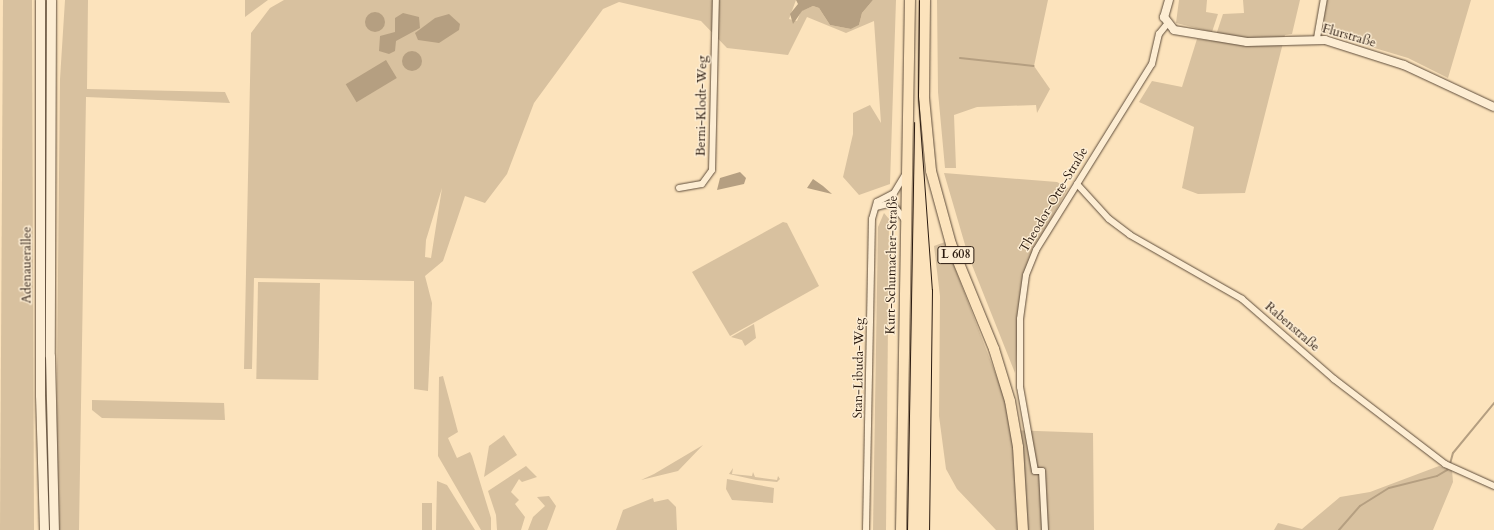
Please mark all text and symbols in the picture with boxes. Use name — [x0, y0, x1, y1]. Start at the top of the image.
street label: Flurstraße — [1320, 21, 1378, 51]
street label: Berni-Klodt-Weg — [693, 56, 711, 156]
street label: Theodor-Otte-Straße — [1016, 145, 1092, 255]
street label: Kurt-Schumacher-Straße — [883, 195, 901, 335]
street label: Adenauerallee — [19, 227, 35, 303]
road number: L 608 — [937, 245, 975, 265]
street label: Rabenstraße — [1261, 299, 1323, 355]
street label: Stan-Libuda-Weg — [850, 317, 868, 419]

